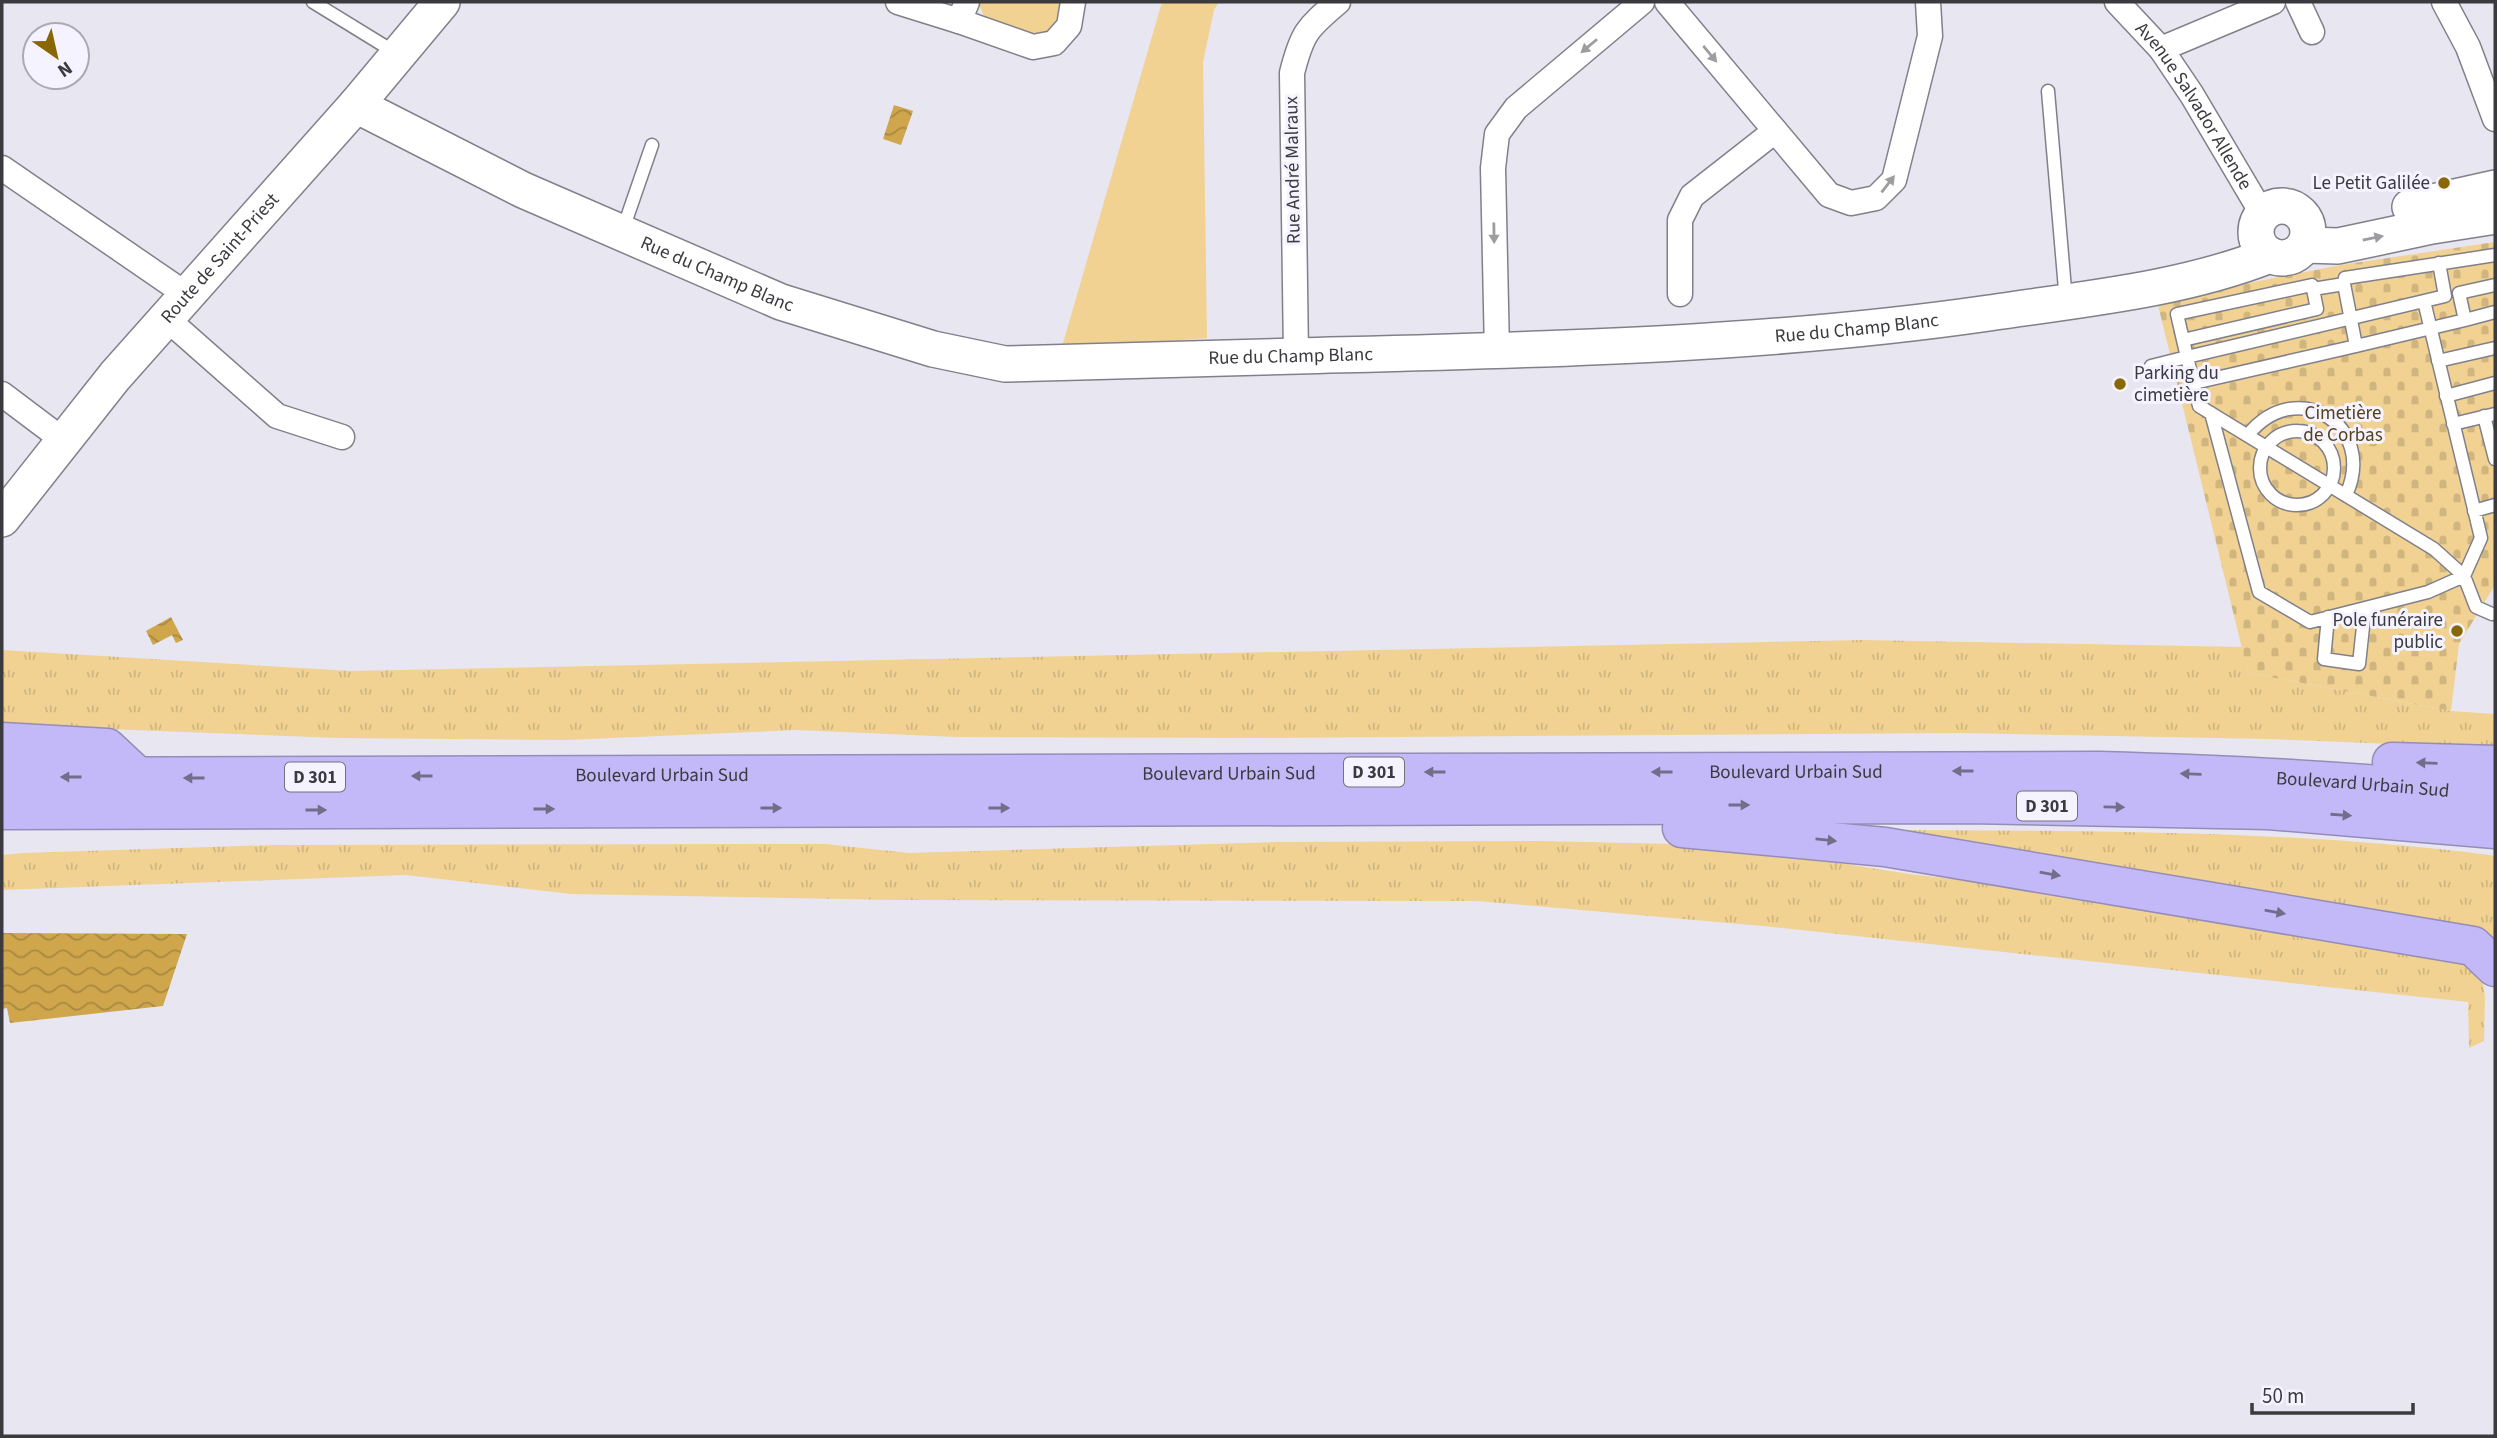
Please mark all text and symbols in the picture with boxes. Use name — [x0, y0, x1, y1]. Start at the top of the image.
street label: Avenue Salvador Allende — [2129, 16, 2259, 195]
north arrow — [21, 21, 91, 91]
one-way arrow — [1581, 38, 1598, 53]
one-way arrow — [1703, 45, 1718, 63]
text: N — [52, 54, 77, 84]
street label: Rue André Malraux — [1278, 95, 1308, 244]
place label: Le Petit Galilée — [2312, 170, 2430, 197]
one-way arrow — [1880, 175, 1895, 193]
marker: Le Petit Galilée — [2436, 175, 2452, 191]
street label: Route de Saint-Priest — [154, 186, 286, 329]
one-way arrow — [1489, 222, 1500, 244]
street label: Rue du Champ Blanc — [636, 229, 797, 319]
one-way arrow — [2362, 233, 2384, 244]
street label: Rue du Champ Blanc — [1774, 306, 1941, 350]
street label: Rue du Champ Blanc — [1208, 341, 1374, 372]
place label: Parking du cimetière — [2134, 360, 2219, 409]
marker: Parking du cimetière — [2112, 376, 2128, 392]
park label: Cimetière de Corbas — [2303, 400, 2383, 449]
place label: Pole funéraire public — [2332, 607, 2443, 656]
marker: Pole funéraire public — [2449, 623, 2465, 639]
one-way arrow — [2416, 757, 2438, 768]
road number: D 301 — [1344, 758, 1404, 786]
street label: Boulevard Urbain Sud — [1709, 758, 1883, 786]
street label: Boulevard Urbain Sud — [1142, 760, 1316, 787]
street label: Boulevard Urbain Sud — [575, 761, 749, 789]
road number: D 301 — [285, 762, 345, 792]
one-way arrow — [1952, 765, 1974, 777]
street label: Boulevard Urbain Sud — [2275, 765, 2451, 805]
one-way arrow — [1423, 766, 1445, 778]
one-way arrow — [1651, 766, 1673, 778]
one-way arrow — [2179, 768, 2201, 779]
one-way arrow — [411, 770, 433, 782]
one-way arrow — [59, 771, 81, 783]
one-way arrow — [183, 772, 205, 783]
road number: D 301 — [2017, 792, 2077, 820]
one-way arrow — [1728, 799, 1750, 811]
one-way arrow — [2103, 801, 2125, 813]
one-way arrow — [988, 802, 1010, 814]
one-way arrow — [533, 803, 555, 815]
one-way arrow — [761, 803, 783, 814]
one-way arrow — [306, 804, 328, 816]
one-way arrow — [2330, 810, 2352, 821]
one-way arrow — [1815, 835, 1837, 846]
one-way arrow — [2040, 869, 2062, 880]
one-way arrow — [2264, 907, 2286, 918]
scale bar — [2252, 1372, 2413, 1416]
text: 50 m — [2262, 1381, 2304, 1411]

